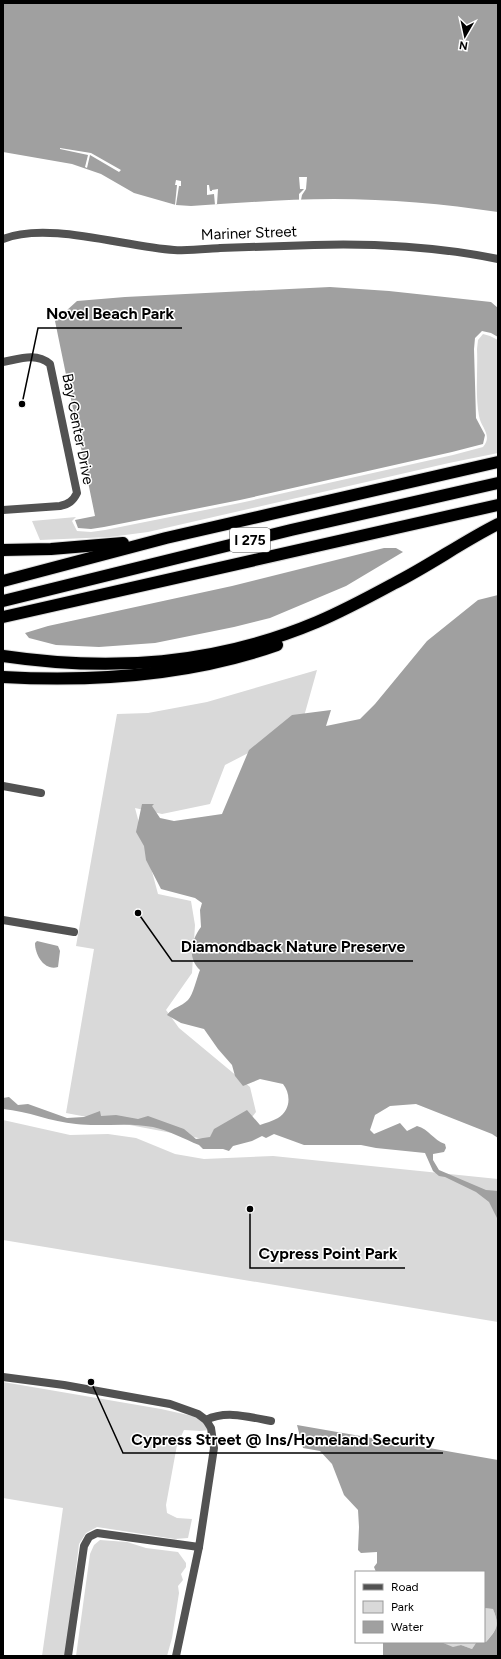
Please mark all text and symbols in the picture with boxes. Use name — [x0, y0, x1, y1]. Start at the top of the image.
north arrow — [445, 16, 485, 56]
text: N — [458, 38, 469, 52]
street label: Mariner Street — [201, 222, 298, 244]
callout: Novel Beach Park — [38, 300, 182, 328]
text: Novel Beach Park — [46, 304, 174, 323]
street label: Bay Center Drive — [58, 372, 98, 486]
road number: I 275 — [230, 528, 270, 552]
callout: Diamondback Nature Preserve — [172, 933, 413, 961]
text: Diamondback Nature Preserve — [181, 937, 405, 956]
callout: Cypress Point Park — [250, 1240, 405, 1268]
text: Cypress Point Park — [258, 1244, 398, 1263]
callout: Cypress Street @ Ins/Homeland Security — [123, 1425, 443, 1453]
text: Cypress Street @ Ins/Homeland Security — [131, 1430, 435, 1449]
legend — [355, 1571, 485, 1643]
text: Road — [391, 1580, 419, 1594]
text: Park — [391, 1600, 414, 1614]
text: Water — [391, 1620, 423, 1634]

